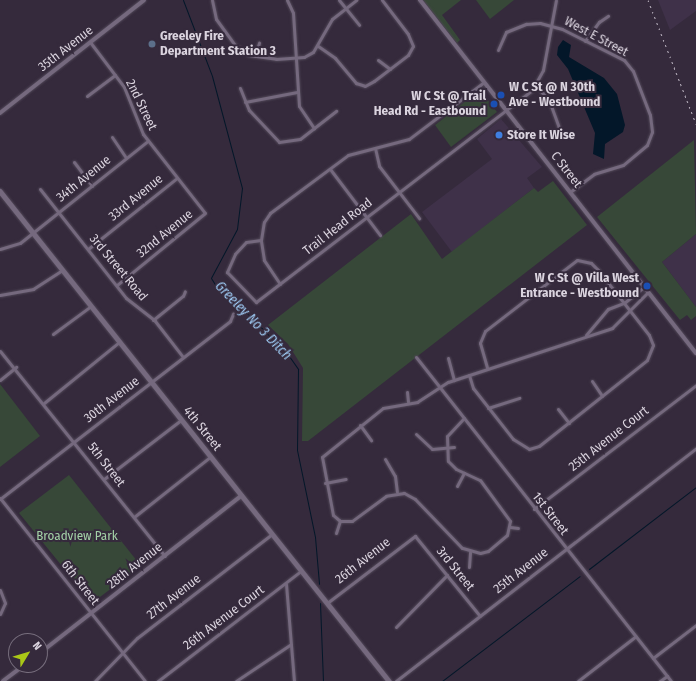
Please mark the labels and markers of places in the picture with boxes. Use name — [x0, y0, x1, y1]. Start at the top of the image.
place label: Greeley Fire Department Station 3 — [160, 29, 276, 60]
marker: Greeley Fire Department Station 3 — [147, 39, 157, 49]
place label: W C St @ N 30th Ave - Westbound — [509, 80, 600, 111]
place label: W C St @ Trail Head Rd - Eastbound — [374, 89, 486, 120]
marker: W C St @ N 30th Ave - Westbound — [496, 90, 506, 100]
marker: W C St @ Trail Head Rd - Eastbound — [489, 99, 499, 109]
place label: Store It Wise — [507, 127, 575, 143]
marker: Store It Wise — [494, 130, 504, 140]
place label: W C St @ Villa West Entrance - Westbound — [520, 271, 639, 302]
marker: W C St @ Villa West Entrance - Westbound — [642, 281, 652, 291]

